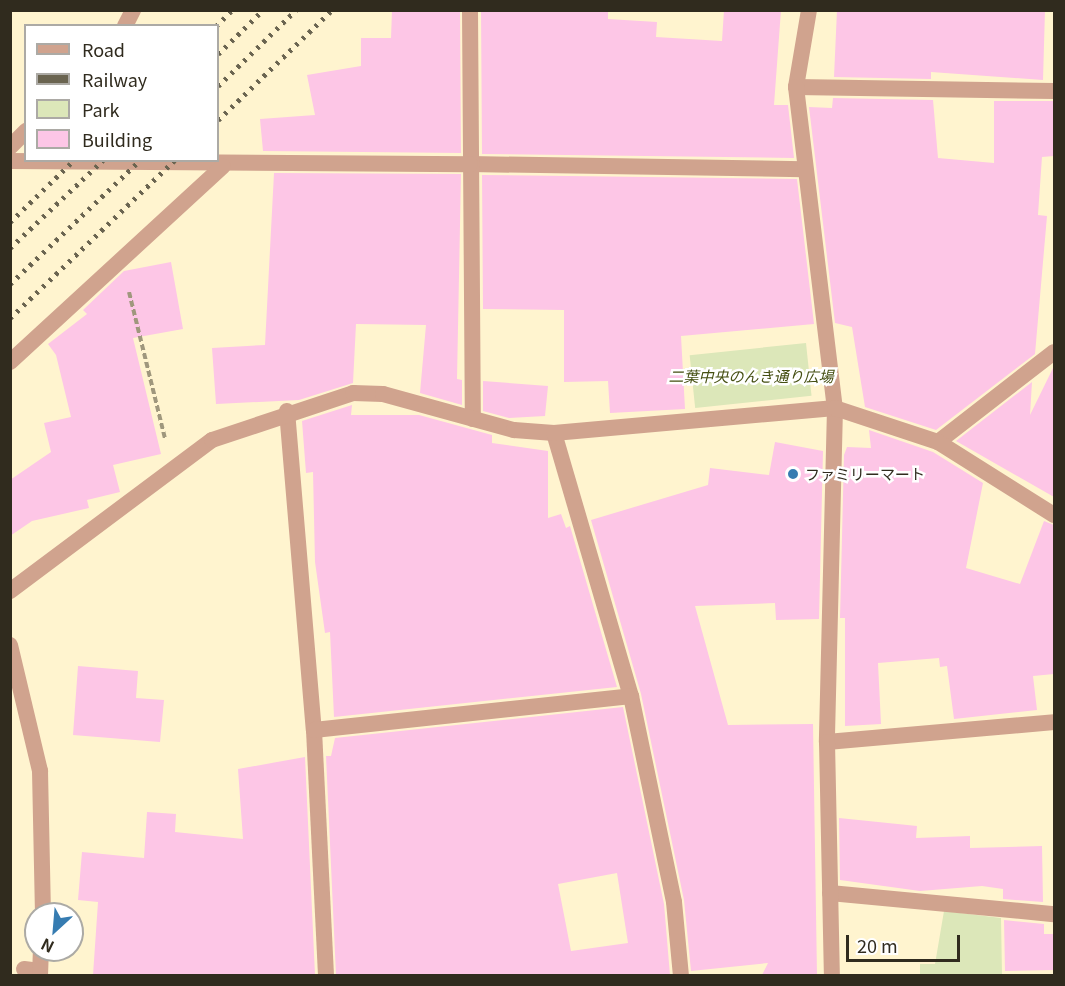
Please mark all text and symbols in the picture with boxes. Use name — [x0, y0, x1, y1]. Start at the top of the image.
legend — [24, 24, 219, 162]
text: Road — [82, 36, 125, 62]
text: Railway — [82, 66, 147, 92]
text: Park — [82, 96, 120, 122]
text: Building — [82, 126, 152, 152]
park label: 二葉中央のんき通り広場 — [669, 367, 833, 385]
place label: ファミリーマート — [805, 465, 925, 483]
marker: ファミリーマート — [786, 467, 800, 481]
north arrow — [24, 902, 84, 962]
scale bar — [849, 923, 963, 961]
text: 20 m — [857, 932, 898, 958]
text: N — [36, 933, 58, 960]

